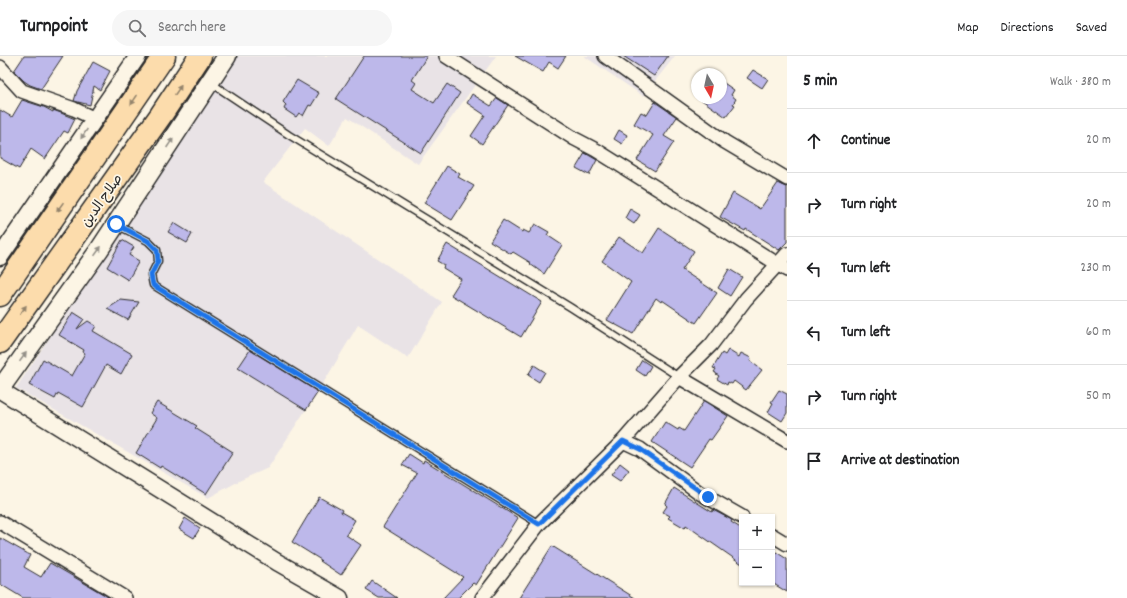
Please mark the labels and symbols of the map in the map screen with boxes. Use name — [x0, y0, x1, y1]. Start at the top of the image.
north arrow — [691, 68, 727, 104]
one-way arrow — [174, 84, 182, 95]
one-way arrow — [130, 95, 138, 105]
one-way arrow — [80, 129, 88, 140]
one-way arrow — [166, 138, 174, 148]
street label: صلاح الدين — [77, 171, 128, 232]
one-way arrow — [56, 202, 64, 212]
route start — [107, 215, 125, 233]
one-way arrow — [94, 246, 102, 256]
one-way arrow — [19, 305, 27, 316]
one-way arrow — [19, 352, 27, 363]
route end — [699, 488, 717, 506]

